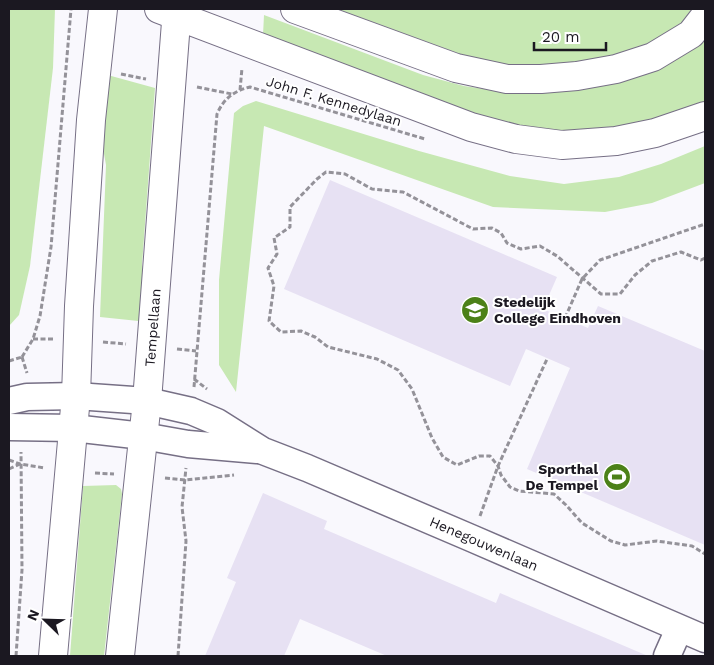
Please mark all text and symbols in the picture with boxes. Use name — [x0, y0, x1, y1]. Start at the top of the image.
scale bar — [534, 20, 606, 52]
text: 20 m — [542, 28, 580, 46]
street label: John F. Kennedylaan — [264, 73, 404, 129]
street label: Tempellaan — [142, 288, 164, 367]
place label: Stedelijk College Eindhoven — [494, 294, 621, 326]
school or university icon: Stedelijk College Eindhoven — [460, 295, 490, 325]
place label: Sporthal De Tempel — [525, 461, 598, 493]
sports icon: Sporthal De Tempel — [602, 462, 632, 492]
street label: Henegouwenlaan — [427, 513, 541, 574]
north arrow — [20, 595, 70, 645]
text: N — [24, 607, 42, 623]

